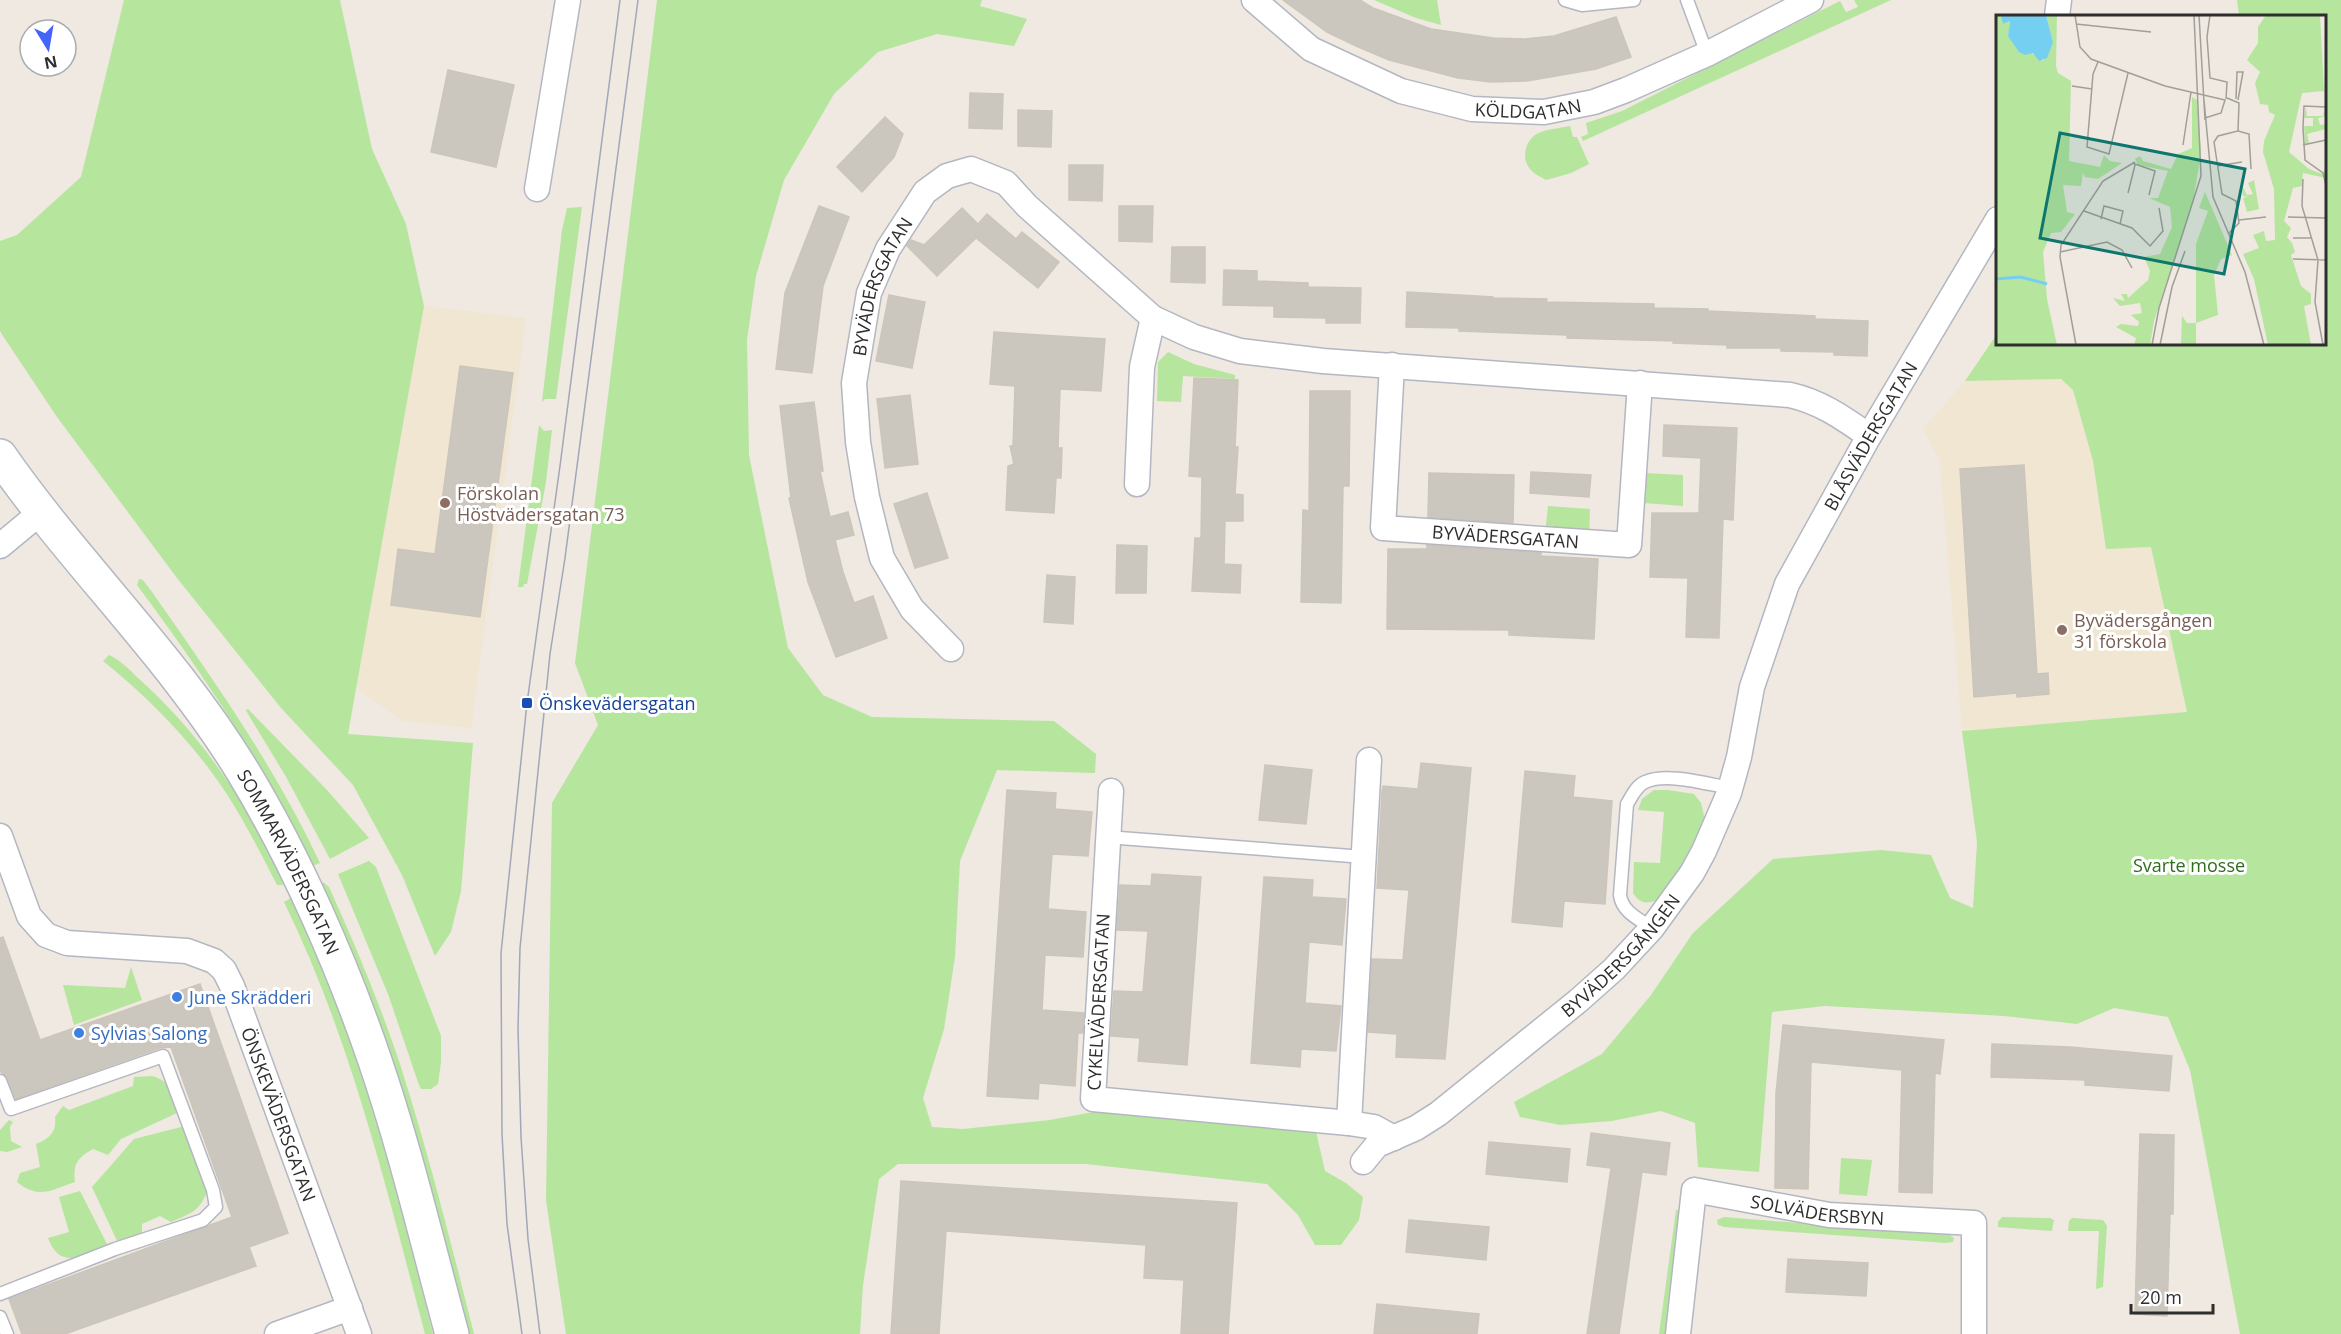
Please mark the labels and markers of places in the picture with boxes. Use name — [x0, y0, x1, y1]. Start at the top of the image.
place label: Förskolan Höstvädersgatan 73 — [457, 481, 625, 526]
marker: Förskolan Höstvädersgatan 73 — [438, 496, 452, 510]
place label: Byvädersgången 31 förskola — [2074, 608, 2212, 653]
marker: Byvädersgången 31 förskola — [2055, 623, 2069, 637]
place label: Önskevädersgatan — [539, 691, 695, 715]
marker: Önskevädersgatan — [520, 696, 534, 710]
place label: June Skrädderi — [187, 985, 311, 1009]
marker: June Skrädderi — [170, 990, 184, 1004]
place label: Sylvias Salong — [91, 1021, 208, 1045]
marker: Sylvias Salong — [72, 1026, 86, 1040]

